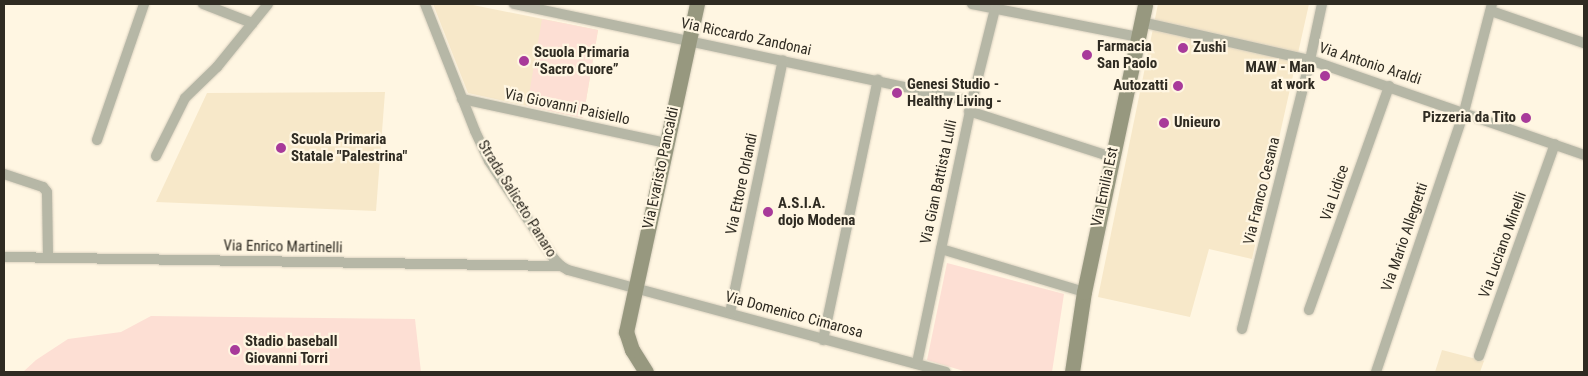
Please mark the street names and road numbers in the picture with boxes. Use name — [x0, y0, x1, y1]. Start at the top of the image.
street label: Via Riccardo Zandonai — [679, 14, 813, 60]
street label: Via Antonio Araldi — [1317, 39, 1423, 89]
street label: Via Giovanni Paisiello — [503, 85, 631, 129]
street label: Via Evaristo Pancaldi — [639, 105, 683, 231]
street label: Via Gian Battista Lulli — [917, 118, 961, 246]
street label: Via Ettore Orlandi — [722, 132, 762, 236]
street label: Via Franco Cesana — [1240, 135, 1284, 247]
street label: Strada Saliceto Panaro — [474, 137, 560, 261]
street label: Via Emilia Est — [1088, 146, 1122, 228]
street label: Via Lidice — [1317, 163, 1353, 223]
street label: Via Mario Allegretti — [1378, 180, 1432, 294]
street label: Via Luciano Minelli — [1475, 189, 1531, 301]
street label: Via Enrico Martinelli — [223, 237, 343, 257]
street label: Via Domenico Cimarosa — [723, 288, 865, 342]

